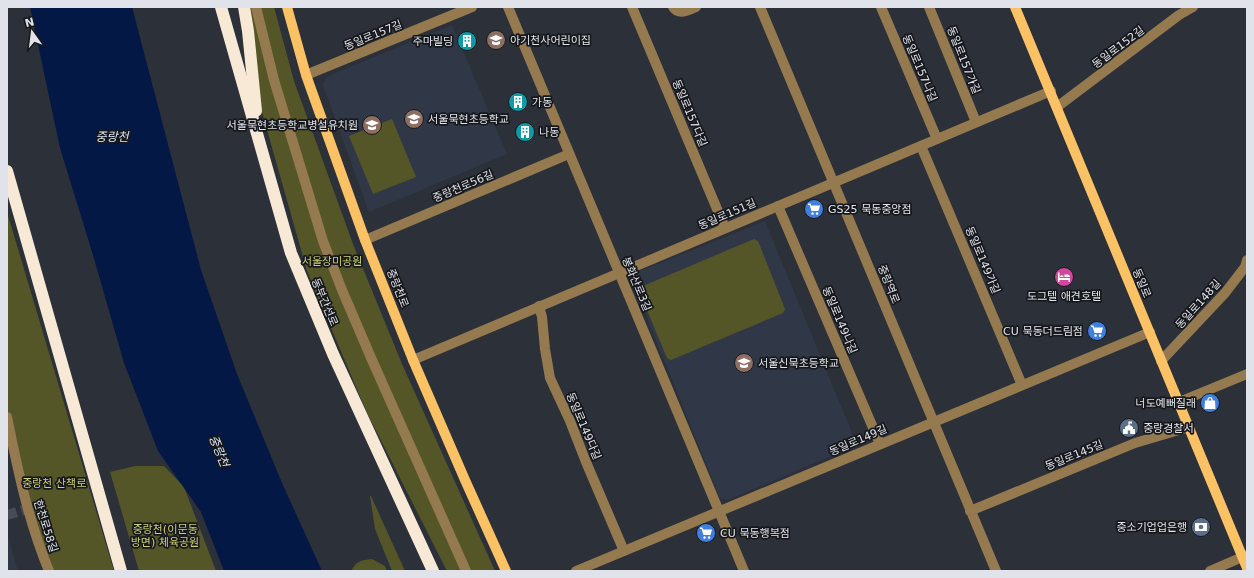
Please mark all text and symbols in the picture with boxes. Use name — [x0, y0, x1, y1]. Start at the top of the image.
north arrow — [12, 12, 52, 52]
text: N — [24, 15, 36, 30]
street label: 동일로157길 — [342, 18, 404, 53]
street label: 동일로152길 — [1090, 24, 1147, 71]
street label: 동일로157가길 — [944, 25, 983, 96]
school or university icon: 아기천사어린이집 — [485, 29, 507, 51]
building icon: 주마빌딩 — [456, 30, 478, 52]
street label: 동일로157나길 — [900, 33, 940, 104]
place label: 아기천사어린이집 — [510, 34, 591, 47]
place label: 주마빌딩 — [413, 35, 453, 48]
street label: 동일로157다길 — [670, 78, 710, 149]
building icon: 가동 — [507, 91, 529, 113]
place label: 가동 — [532, 96, 552, 109]
school or university icon: 서울묵현초등학교 — [403, 108, 425, 130]
place label: 서울묵현초등학교 — [428, 113, 509, 126]
school or university icon: 서울묵현초등학교병설유치원 — [361, 114, 383, 136]
place label: 서울묵현초등학교병설유치원 — [226, 119, 358, 132]
building icon: 나동 — [514, 121, 536, 143]
place label: 나동 — [539, 126, 559, 139]
water label: 중랑천 — [95, 130, 131, 144]
street label: 중랑천로56길 — [431, 168, 495, 205]
street label: 동일로151길 — [696, 196, 758, 232]
supermarket icon: GS25 묵동중앙점 — [803, 198, 825, 220]
place label: GS25 묵동중앙점 — [828, 203, 912, 216]
street label: 동일로149가길 — [963, 225, 1003, 296]
park label: 서울장미공원 — [302, 255, 362, 268]
street label: 봉화산로3길 — [619, 255, 654, 313]
street label: 중랑역로 — [875, 263, 902, 305]
hotel icon: 도그텔 애견호텔 — [1053, 266, 1075, 288]
street label: 중랑천로 — [384, 267, 411, 309]
street label: 동일로 — [1130, 267, 1153, 300]
street label: 동부간선로 — [309, 276, 340, 328]
street label: 동일로148길 — [1173, 277, 1224, 332]
street label: 동일로149나길 — [820, 285, 860, 356]
place label: 도그텔 애견호텔 — [1027, 290, 1101, 303]
supermarket icon: CU 묵동더드림점 — [1086, 320, 1108, 342]
place label: CU 묵동더드림점 — [1003, 325, 1083, 338]
school or university icon: 서울신묵초등학교 — [733, 352, 755, 374]
place label: 서울신묵초등학교 — [758, 357, 839, 370]
street label: 동일로149다길 — [564, 391, 604, 462]
shop icon: 너도예뻐질래 — [1199, 392, 1221, 414]
place label: 너도예뻐질래 — [1135, 397, 1196, 410]
public building icon: 중랑경찰서 — [1118, 417, 1140, 439]
street label: 동일로149길 — [827, 422, 889, 458]
place label: 중랑경찰서 — [1143, 422, 1194, 435]
water label: 중랑천 — [206, 433, 232, 471]
street label: 동일로145길 — [1043, 438, 1105, 473]
park label: 중랑천 산책로 — [22, 477, 86, 490]
street label: 한천로58길 — [31, 498, 60, 554]
bank icon: 중소기업업은행 — [1190, 516, 1212, 538]
place label: 중소기업업은행 — [1116, 521, 1187, 534]
supermarket icon: CU 묵동행복점 — [695, 522, 717, 544]
park label: 중랑천(이문동 방면) 체육공원 — [131, 523, 199, 549]
place label: CU 묵동행복점 — [720, 527, 790, 540]

